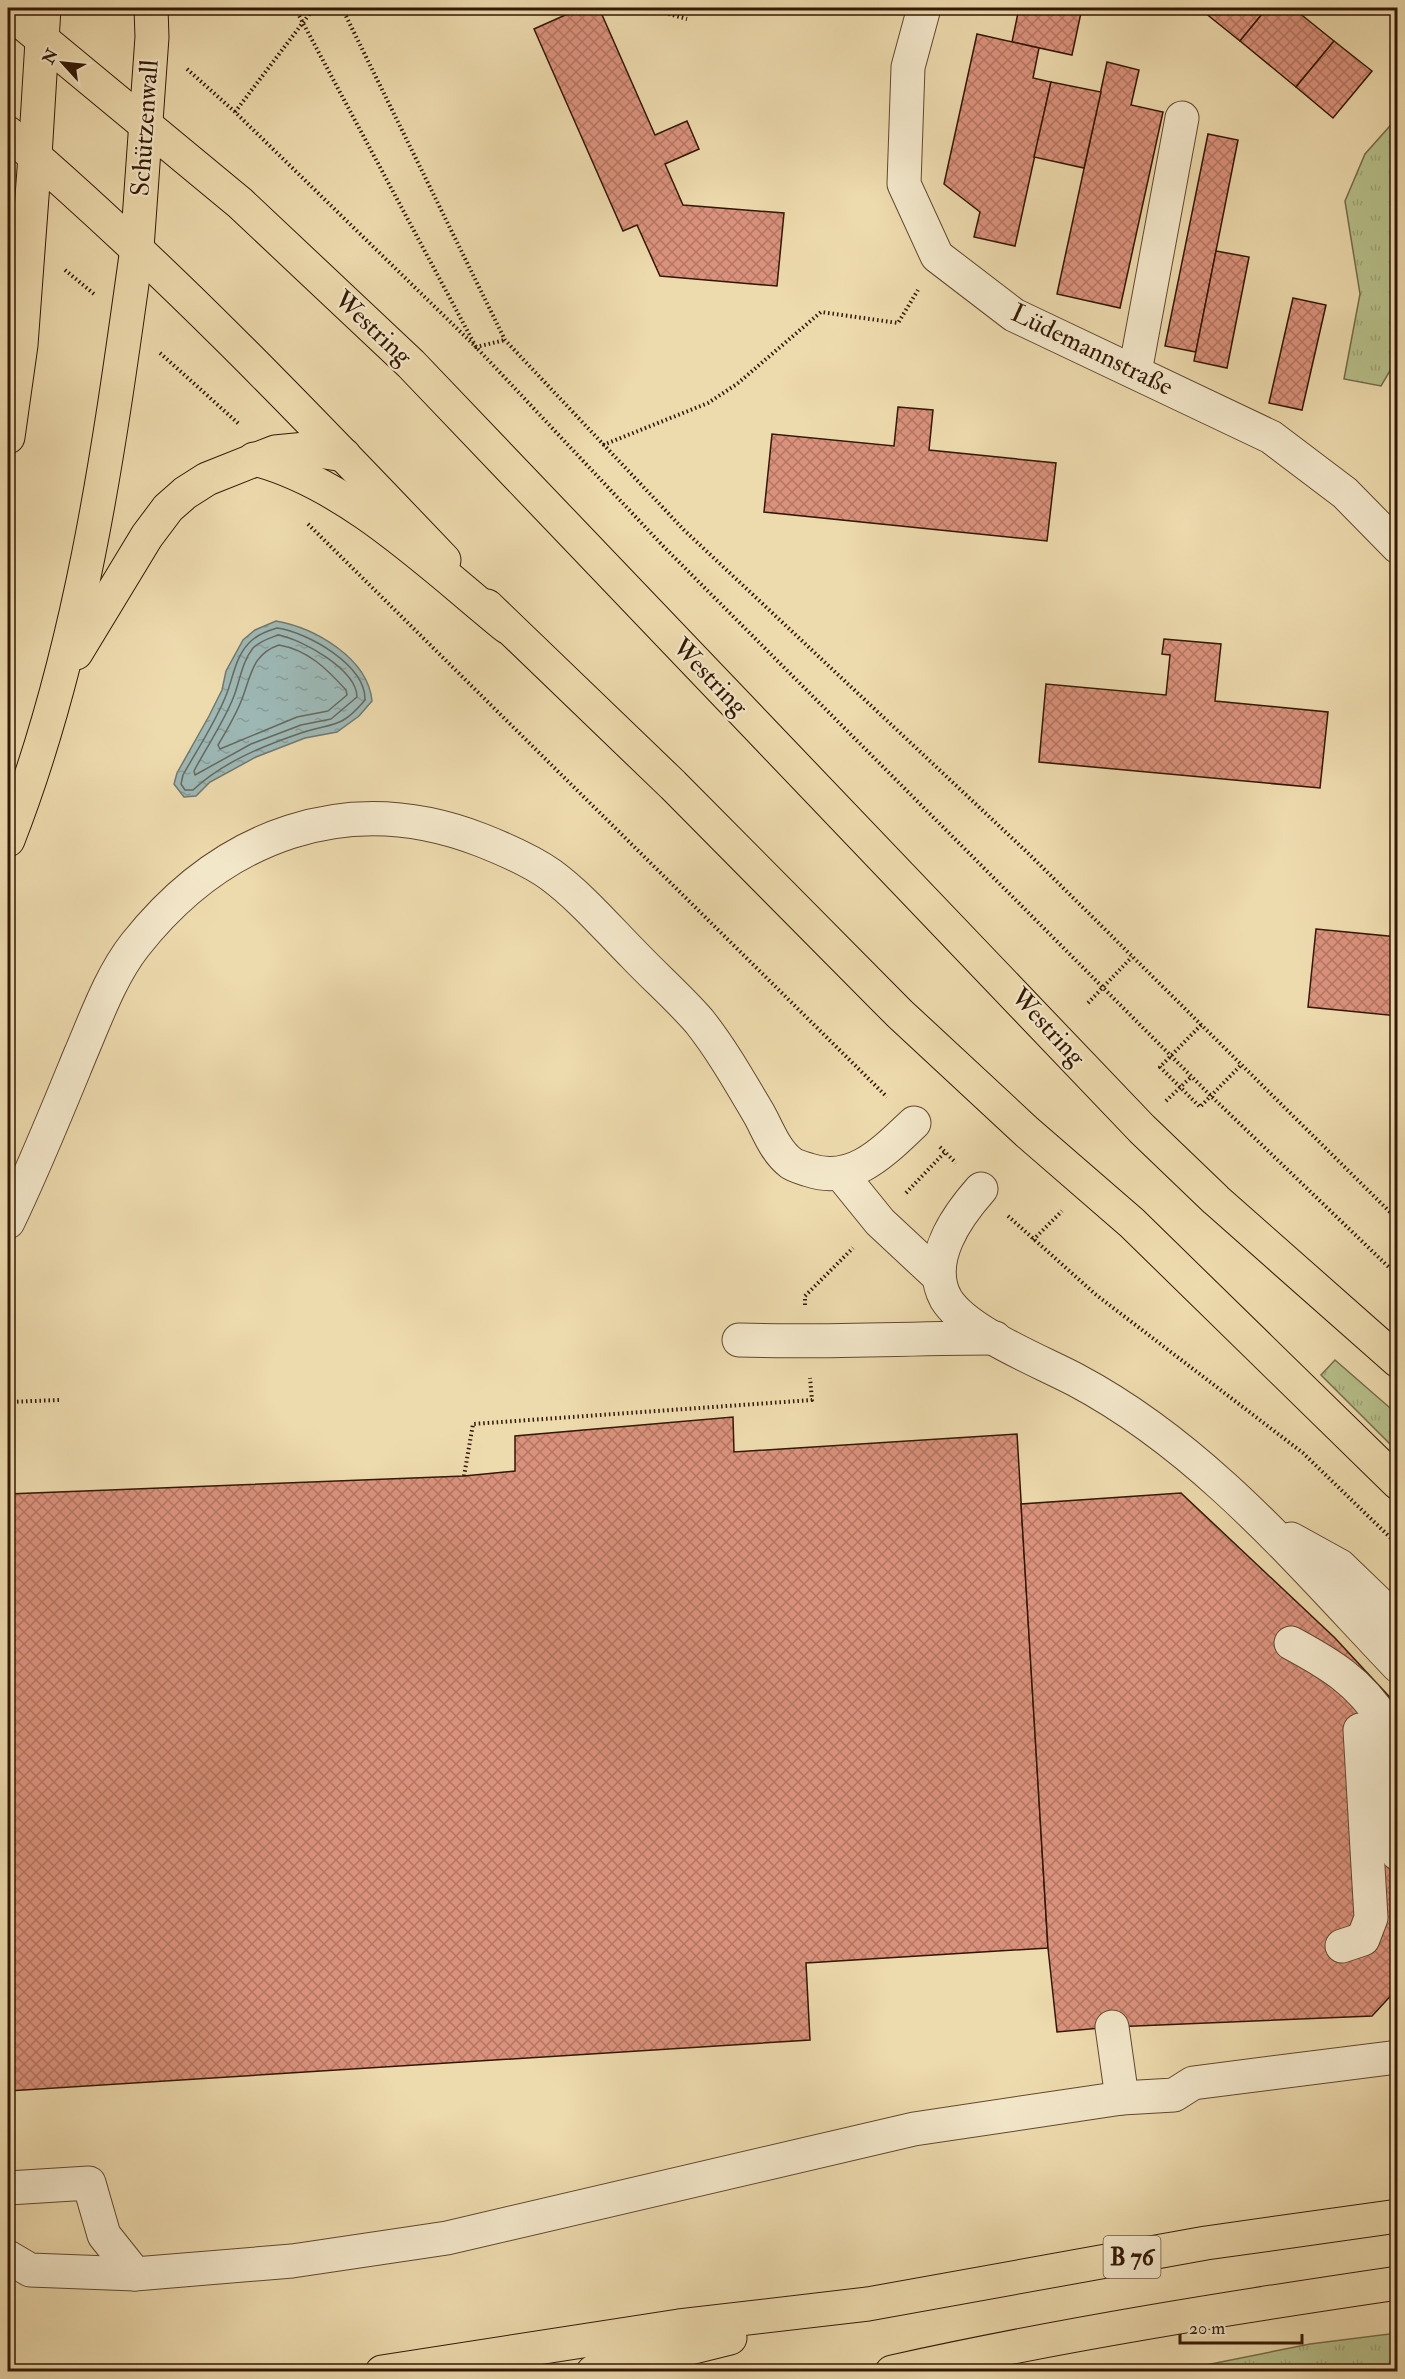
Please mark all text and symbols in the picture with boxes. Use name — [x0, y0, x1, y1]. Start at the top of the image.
north arrow — [33, 33, 93, 93]
text: N — [38, 45, 63, 68]
street label: Schützenwall — [124, 58, 166, 197]
street label: Westring — [327, 283, 420, 373]
street label: Lüdemannstraße — [1006, 297, 1178, 403]
street label: Westring — [665, 631, 755, 723]
street label: Westring — [1003, 981, 1093, 1074]
road number: B 76 — [1104, 2236, 1160, 2278]
scale bar — [1180, 2307, 1302, 2345]
text: 20 m — [1189, 2317, 1225, 2340]

